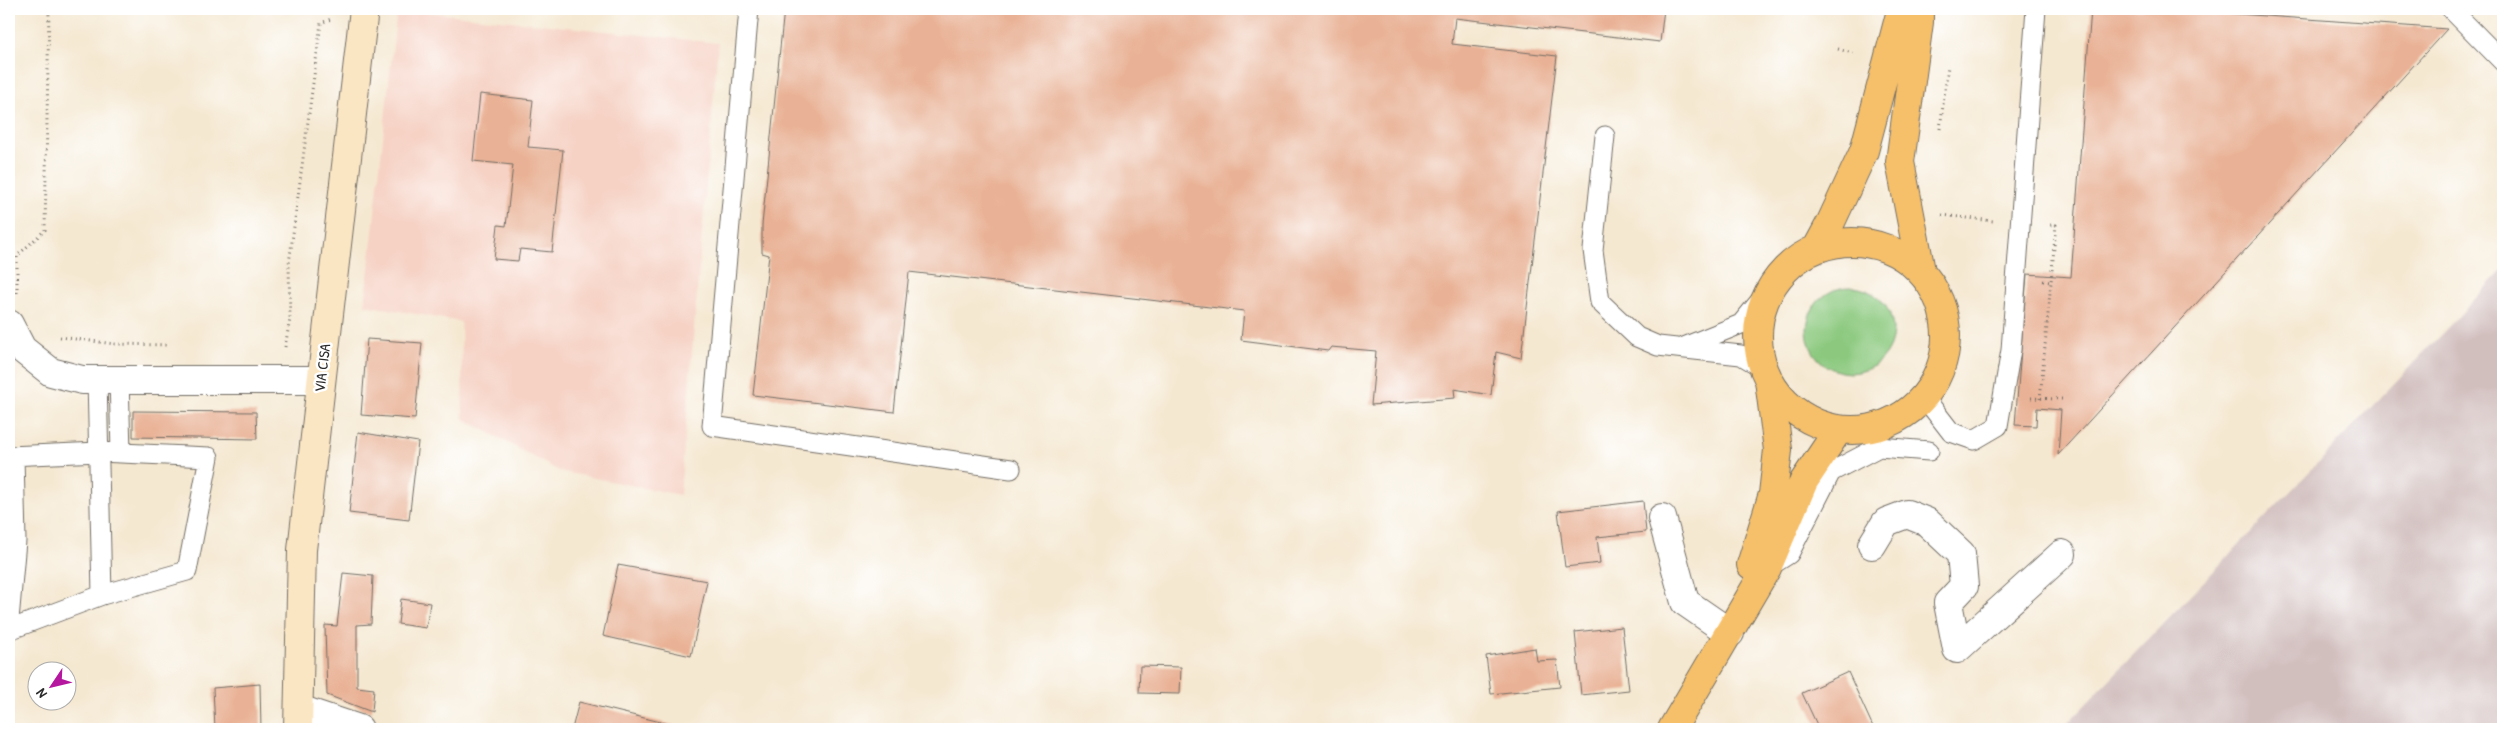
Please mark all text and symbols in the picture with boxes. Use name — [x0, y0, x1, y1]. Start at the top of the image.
street label: VIA CISA — [309, 342, 335, 393]
north arrow — [28, 660, 78, 710]
text: N — [31, 685, 51, 702]

